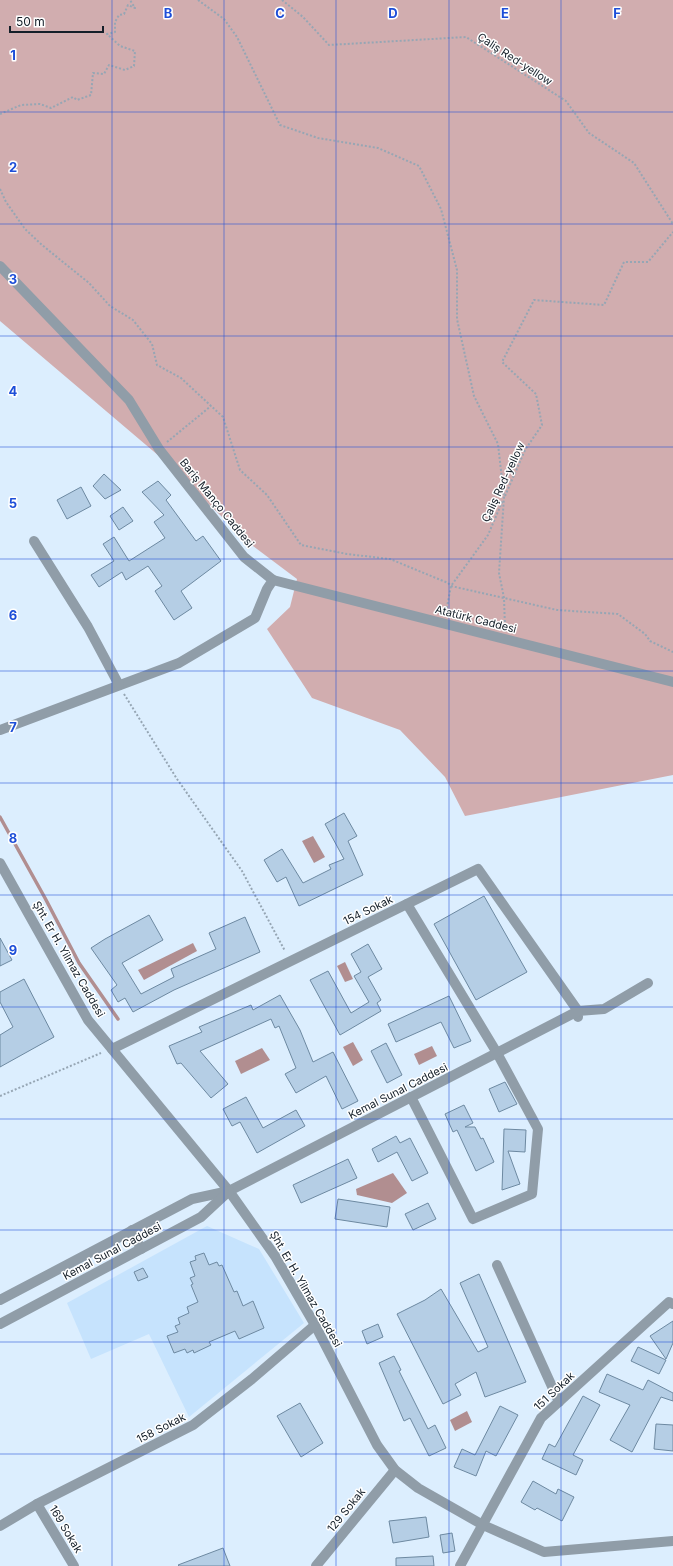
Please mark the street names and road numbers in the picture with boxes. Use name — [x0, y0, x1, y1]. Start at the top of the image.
street label: Çaliş Red-yellow — [475, 30, 555, 88]
street label: Çaliş Red-yellow — [478, 440, 528, 524]
street label: Bariş Manço Caddesi — [177, 456, 257, 550]
street label: Atatürk Caddesi — [434, 602, 518, 636]
street label: 154 Sokak — [341, 892, 395, 928]
street label: Şht. Er H. Yilmaz Caddesi — [30, 898, 108, 1020]
street label: Kemal Sunal Caddesi — [346, 1060, 450, 1122]
street label: Kemal Sunal Caddesi — [60, 1219, 164, 1283]
street label: Şht. Er H. Yilmaz Caddesi — [267, 1228, 345, 1350]
street label: 151 Sokak — [531, 1369, 577, 1413]
street label: 158 Sokak — [134, 1410, 188, 1446]
street label: 129 Sokak — [324, 1485, 368, 1535]
street label: 169 Sokak — [46, 1503, 86, 1555]

